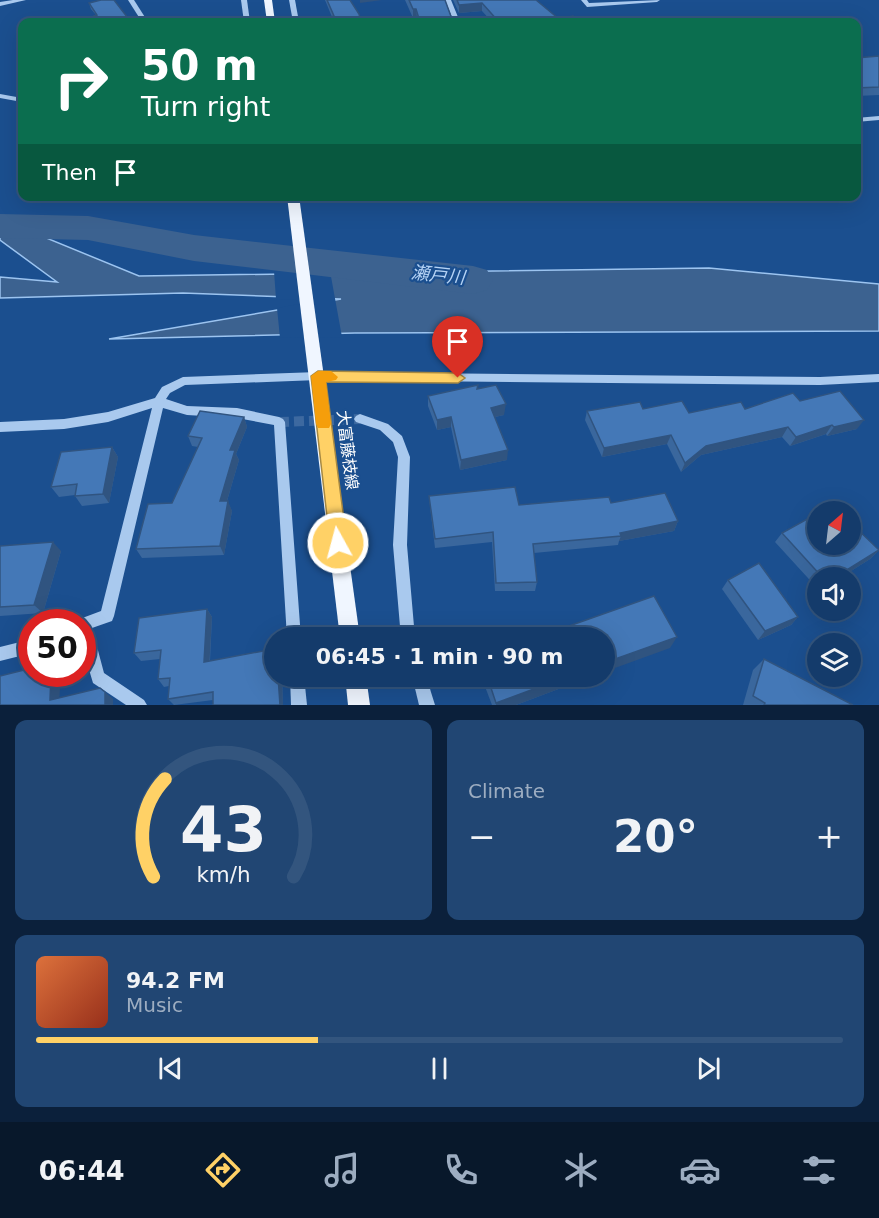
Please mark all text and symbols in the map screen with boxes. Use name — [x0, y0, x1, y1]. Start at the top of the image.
text: 50 m — [141, 41, 258, 90]
icon: right — [42, 42, 120, 120]
text: Turn right — [141, 91, 270, 122]
icon: arrive — [109, 156, 142, 189]
text: Then — [42, 160, 97, 185]
water label: 瀬戸川 — [410, 261, 468, 288]
pin — [432, 316, 483, 378]
icon: arrive — [441, 325, 474, 358]
street label: 大富藤枝線 — [333, 409, 362, 491]
north arrow — [807, 501, 861, 555]
map controls — [807, 501, 861, 687]
position arrow — [306, 511, 370, 575]
button: sound — [807, 567, 861, 621]
speed limit sign: 50 — [18, 609, 96, 687]
button: layers — [807, 633, 861, 687]
text: 06:45 · 1 min · 90 m — [316, 644, 563, 669]
text: Climate — [468, 779, 545, 803]
text: 43 — [180, 793, 267, 866]
text: 20° — [613, 810, 698, 863]
text: − — [468, 817, 496, 856]
text: + — [815, 817, 843, 856]
text: km/h — [196, 862, 251, 887]
text: 94.2 FM — [126, 968, 225, 993]
text: Music — [126, 993, 183, 1017]
icon: previous — [154, 1052, 187, 1085]
icon: pause — [423, 1052, 456, 1085]
icon: next — [692, 1052, 725, 1085]
icon: directions — [202, 1149, 244, 1191]
icon: music — [321, 1149, 363, 1191]
icon: phone — [440, 1149, 482, 1191]
icon: climate — [560, 1149, 602, 1191]
icon: car — [679, 1149, 721, 1191]
icon: filters — [798, 1149, 840, 1191]
text: 06:44 — [39, 1155, 125, 1186]

